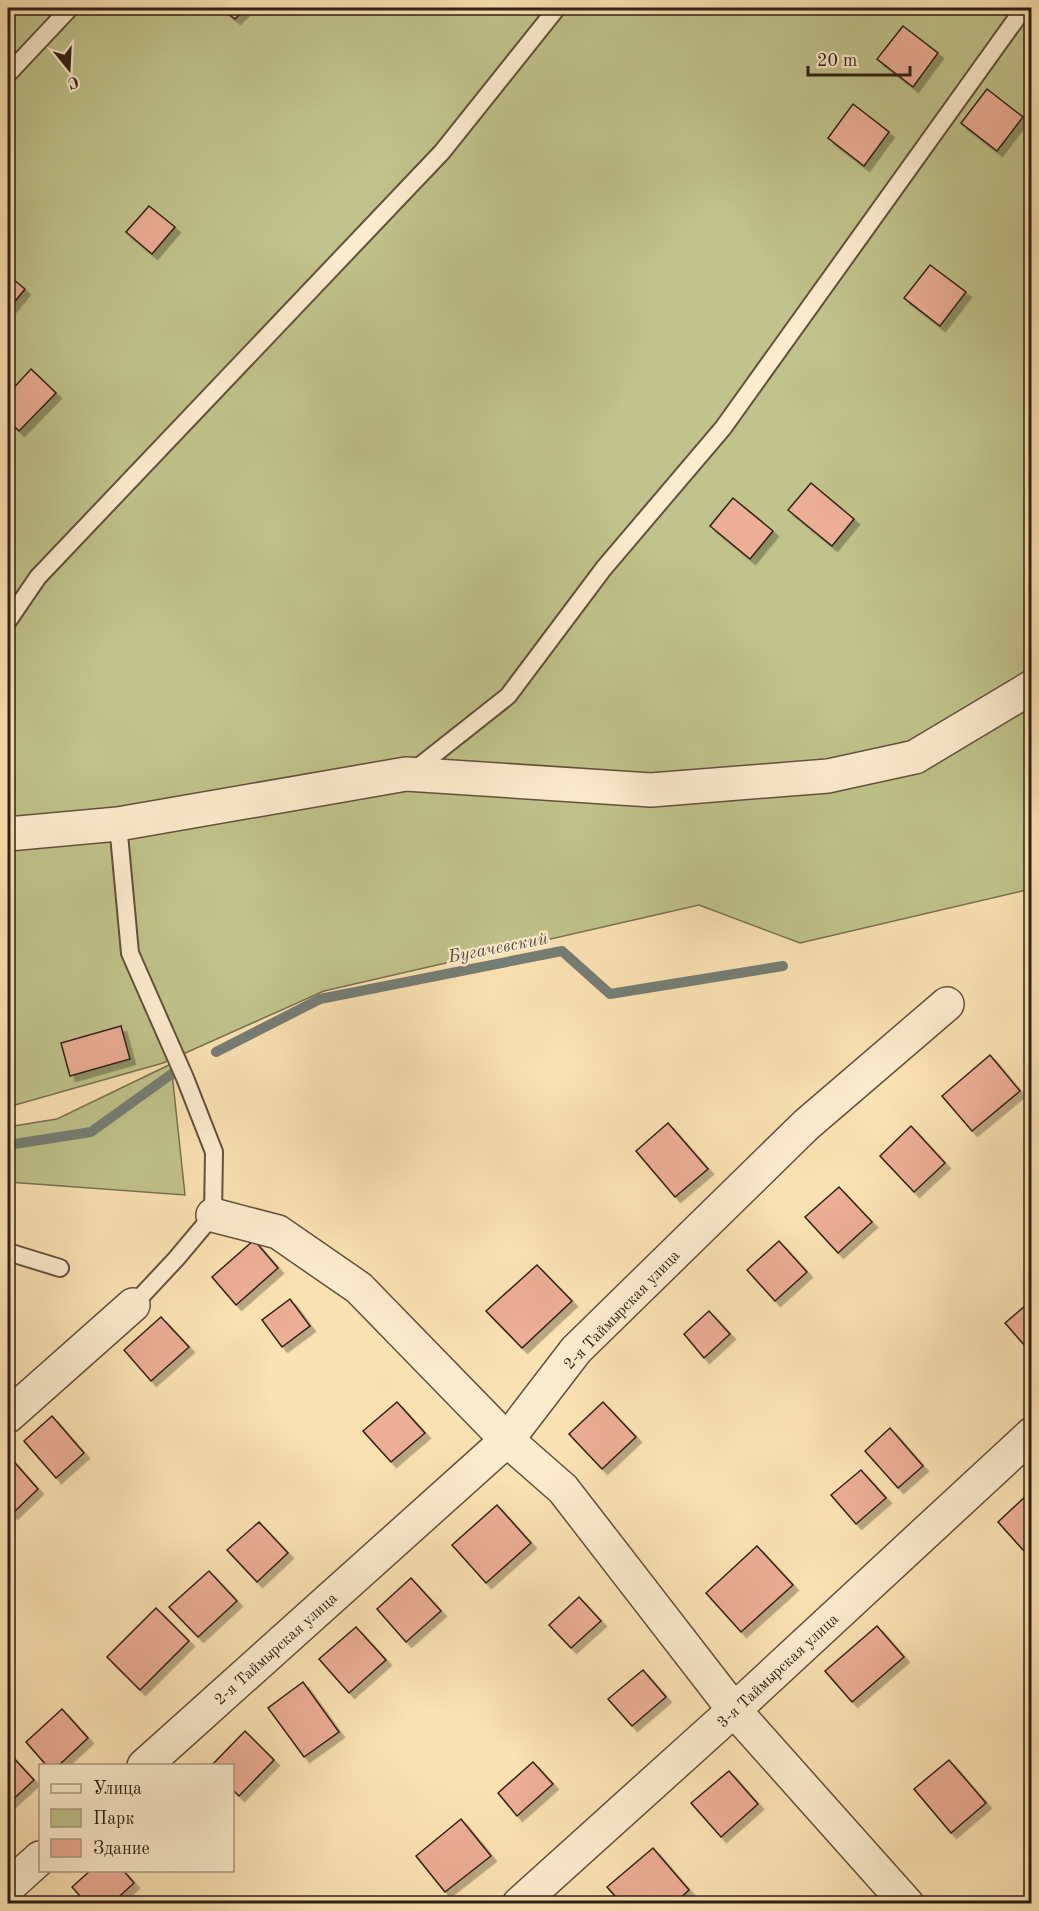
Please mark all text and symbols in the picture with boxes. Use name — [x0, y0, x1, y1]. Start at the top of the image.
north arrow — [39, 39, 99, 99]
scale bar — [808, 39, 910, 77]
text: 20 m — [817, 52, 857, 70]
text: С — [66, 72, 81, 91]
water label: Бугачевский — [446, 930, 550, 967]
street label: 2-я Таймырская улица — [561, 1248, 683, 1373]
street label: 2-я Таймырская улица — [212, 1590, 341, 1709]
street label: 3-я Таймырская улица — [715, 1611, 842, 1732]
legend — [39, 1764, 234, 1872]
text: Улица — [93, 1780, 142, 1798]
text: Парк — [93, 1810, 134, 1828]
text: Здание — [93, 1840, 150, 1858]

